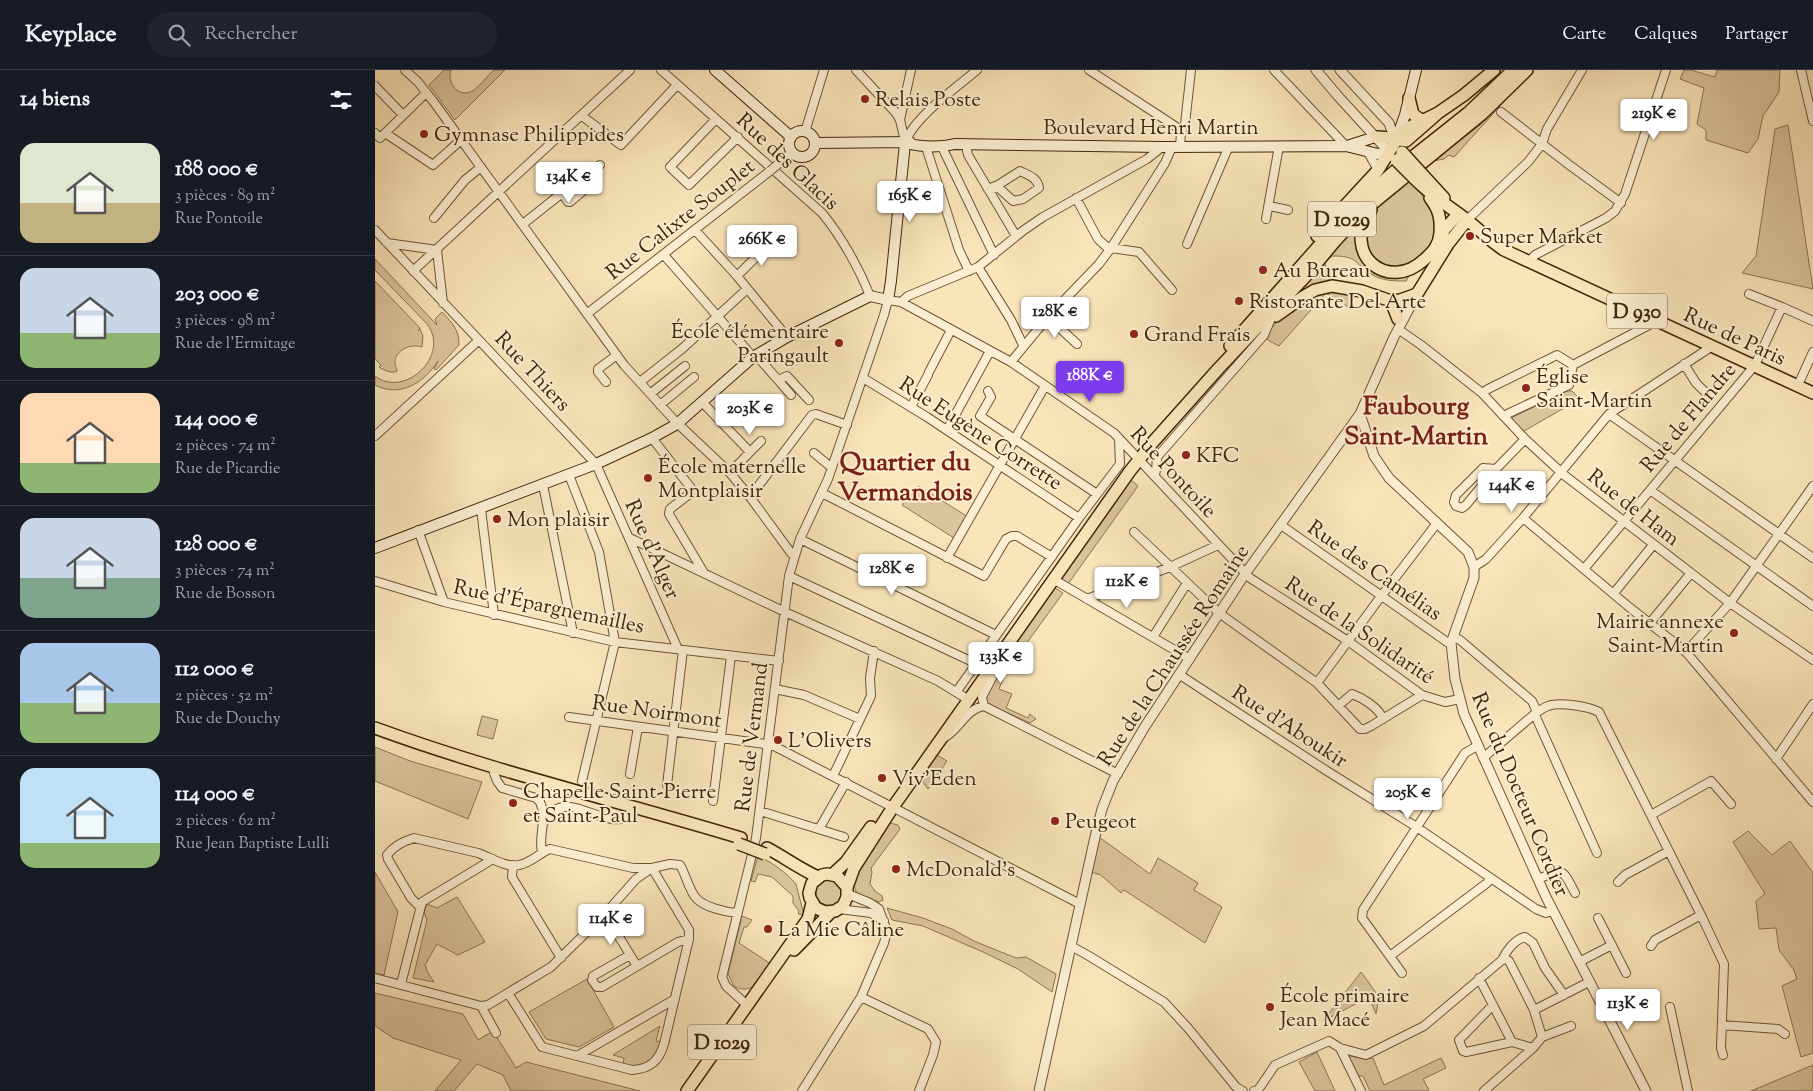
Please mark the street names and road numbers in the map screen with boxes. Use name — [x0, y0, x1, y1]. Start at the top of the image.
street label: Rue des Glacis — [728, 107, 845, 218]
street label: Boulevard Henri Martin — [1043, 114, 1259, 144]
street label: Rue Calixte Souplet — [600, 153, 762, 288]
road number: D 1029 — [1308, 202, 1376, 236]
road number: D 930 — [1607, 294, 1667, 328]
street label: Rue de Paris — [1678, 301, 1790, 375]
street label: Rue Thiers — [487, 326, 577, 419]
street label: Rue de Flandre — [1635, 357, 1745, 480]
street label: Rue Eugène Corrette — [892, 371, 1068, 499]
street label: Rue Pontoile — [1122, 421, 1223, 526]
street label: Rue de Ham — [1580, 463, 1686, 554]
street label: Rue d'Alger — [616, 495, 687, 605]
street label: Rue des Camélias — [1301, 514, 1447, 629]
street label: Rue de la Chaussée Romaine — [1092, 539, 1258, 773]
street label: Rue de la Solidarité — [1278, 570, 1440, 693]
street label: Rue d'Épargnemailles — [450, 573, 647, 643]
street label: Rue de Vermand — [729, 661, 777, 814]
street label: Rue d'Aboukir — [1225, 679, 1353, 776]
street label: Rue du Docteur Cordier — [1463, 688, 1576, 902]
street label: Rue Noirmont — [590, 689, 723, 737]
road number: D 1029 — [688, 1024, 756, 1060]

